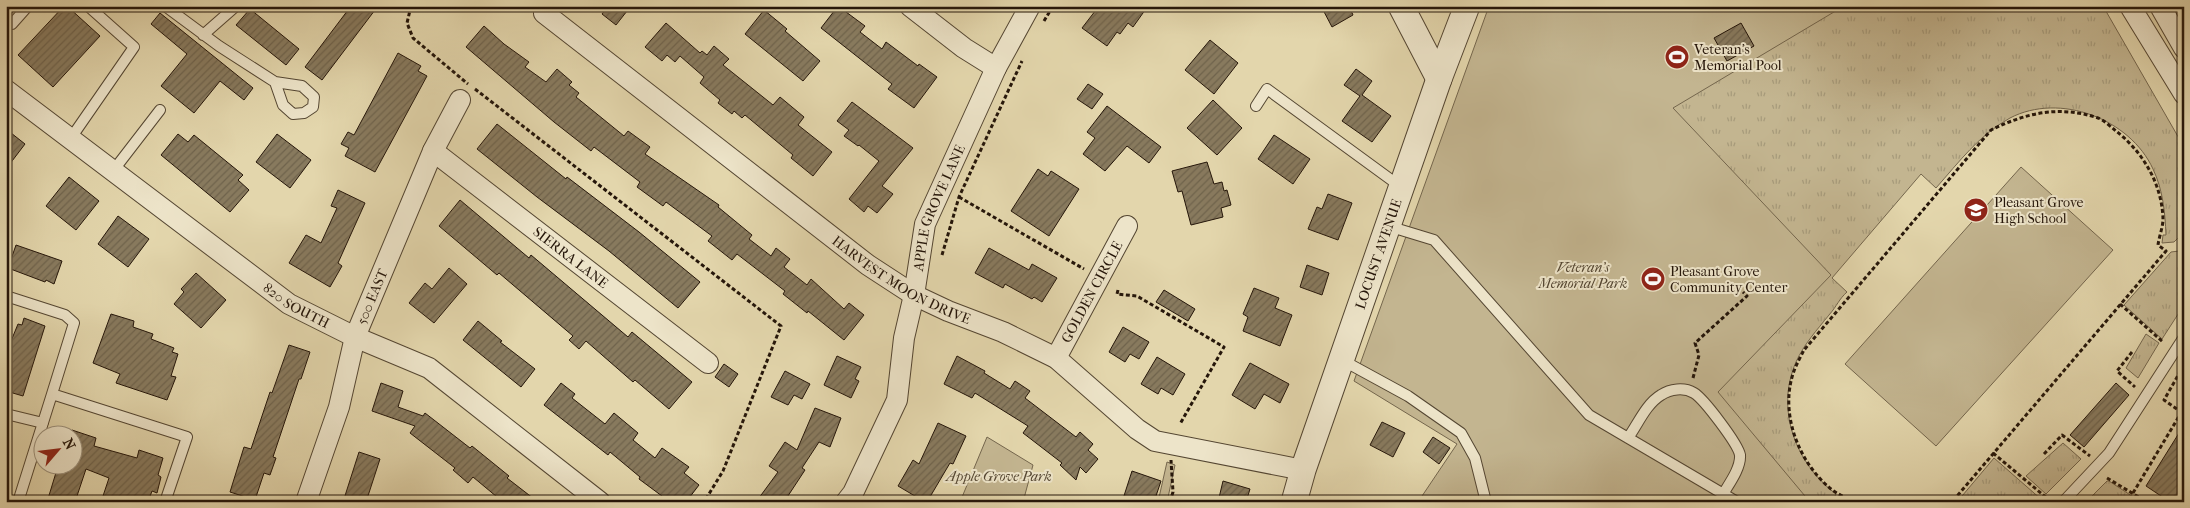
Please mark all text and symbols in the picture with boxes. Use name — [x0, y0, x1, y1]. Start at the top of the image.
place label: Veteran's Memorial Pool — [1693, 41, 1782, 74]
sports icon: Veteran's Memorial Pool — [1664, 44, 1690, 70]
street label: APPLE GROVE LANE — [909, 142, 969, 273]
place label: Pleasant Grove High School — [1994, 194, 2084, 227]
street label: LOCUST AVENUE — [1351, 196, 1405, 311]
school or university icon: Pleasant Grove High School — [1963, 197, 1989, 223]
street label: SIERRA LANE — [530, 223, 612, 292]
street label: HARVEST MOON DRIVE — [829, 232, 973, 327]
street label: GOLDEN CIRCLE — [1057, 238, 1126, 346]
park label: Veteran's Memorial Park — [1538, 259, 1627, 292]
place label: Pleasant Grove Community Center — [1670, 263, 1787, 296]
street label: 500 EAST — [353, 266, 391, 327]
sports icon: Pleasant Grove Community Center — [1640, 266, 1666, 292]
street label: 820 SOUTH — [260, 279, 333, 331]
north arrow — [32, 426, 82, 476]
text: N — [59, 435, 79, 453]
park label: Apple Grove Park — [944, 468, 1052, 485]

